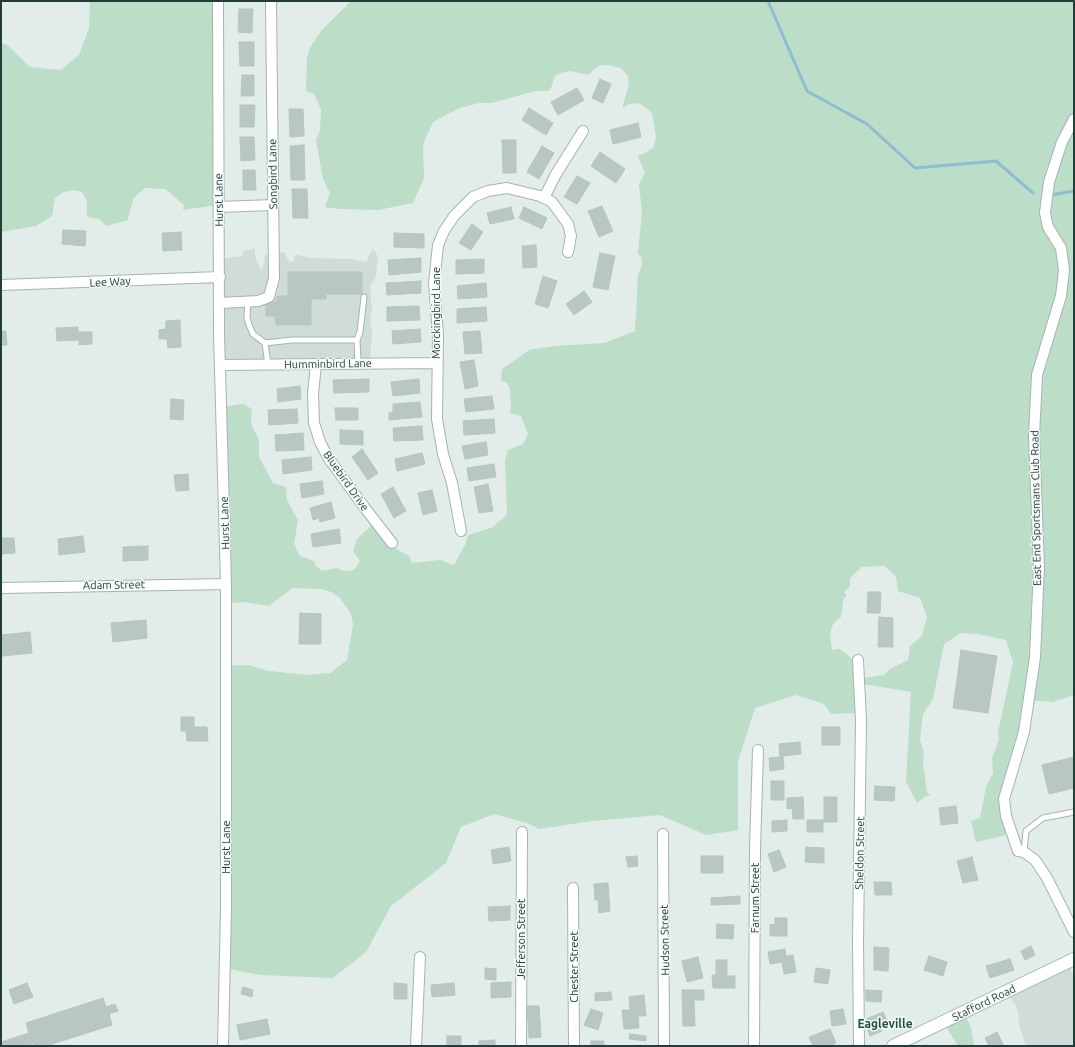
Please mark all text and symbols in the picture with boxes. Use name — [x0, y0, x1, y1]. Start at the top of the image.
street label: Songbird Lane — [266, 139, 280, 209]
street label: Hurst Lane — [212, 173, 226, 227]
street label: Morckingbird Lane — [429, 267, 443, 359]
street label: Lee Way — [89, 274, 131, 290]
street label: Humminbird Lane — [284, 357, 372, 371]
street label: East End Sportsmans Club Road — [1028, 430, 1044, 586]
street label: Bluebird Drive — [320, 448, 372, 514]
street label: Hurst Lane — [217, 496, 233, 550]
street label: Adam Street — [83, 578, 145, 592]
street label: Sheldon Street — [853, 816, 867, 890]
street label: Hurst Lane — [219, 820, 233, 874]
street label: Farnum Street — [748, 863, 762, 933]
street label: Jefferson Street — [514, 899, 528, 979]
street label: Hudson Street — [658, 904, 672, 976]
street label: Chester Street — [567, 931, 581, 1003]
street label: Stafford Road — [950, 982, 1018, 1024]
district label: Eagleville — [857, 1017, 913, 1031]

